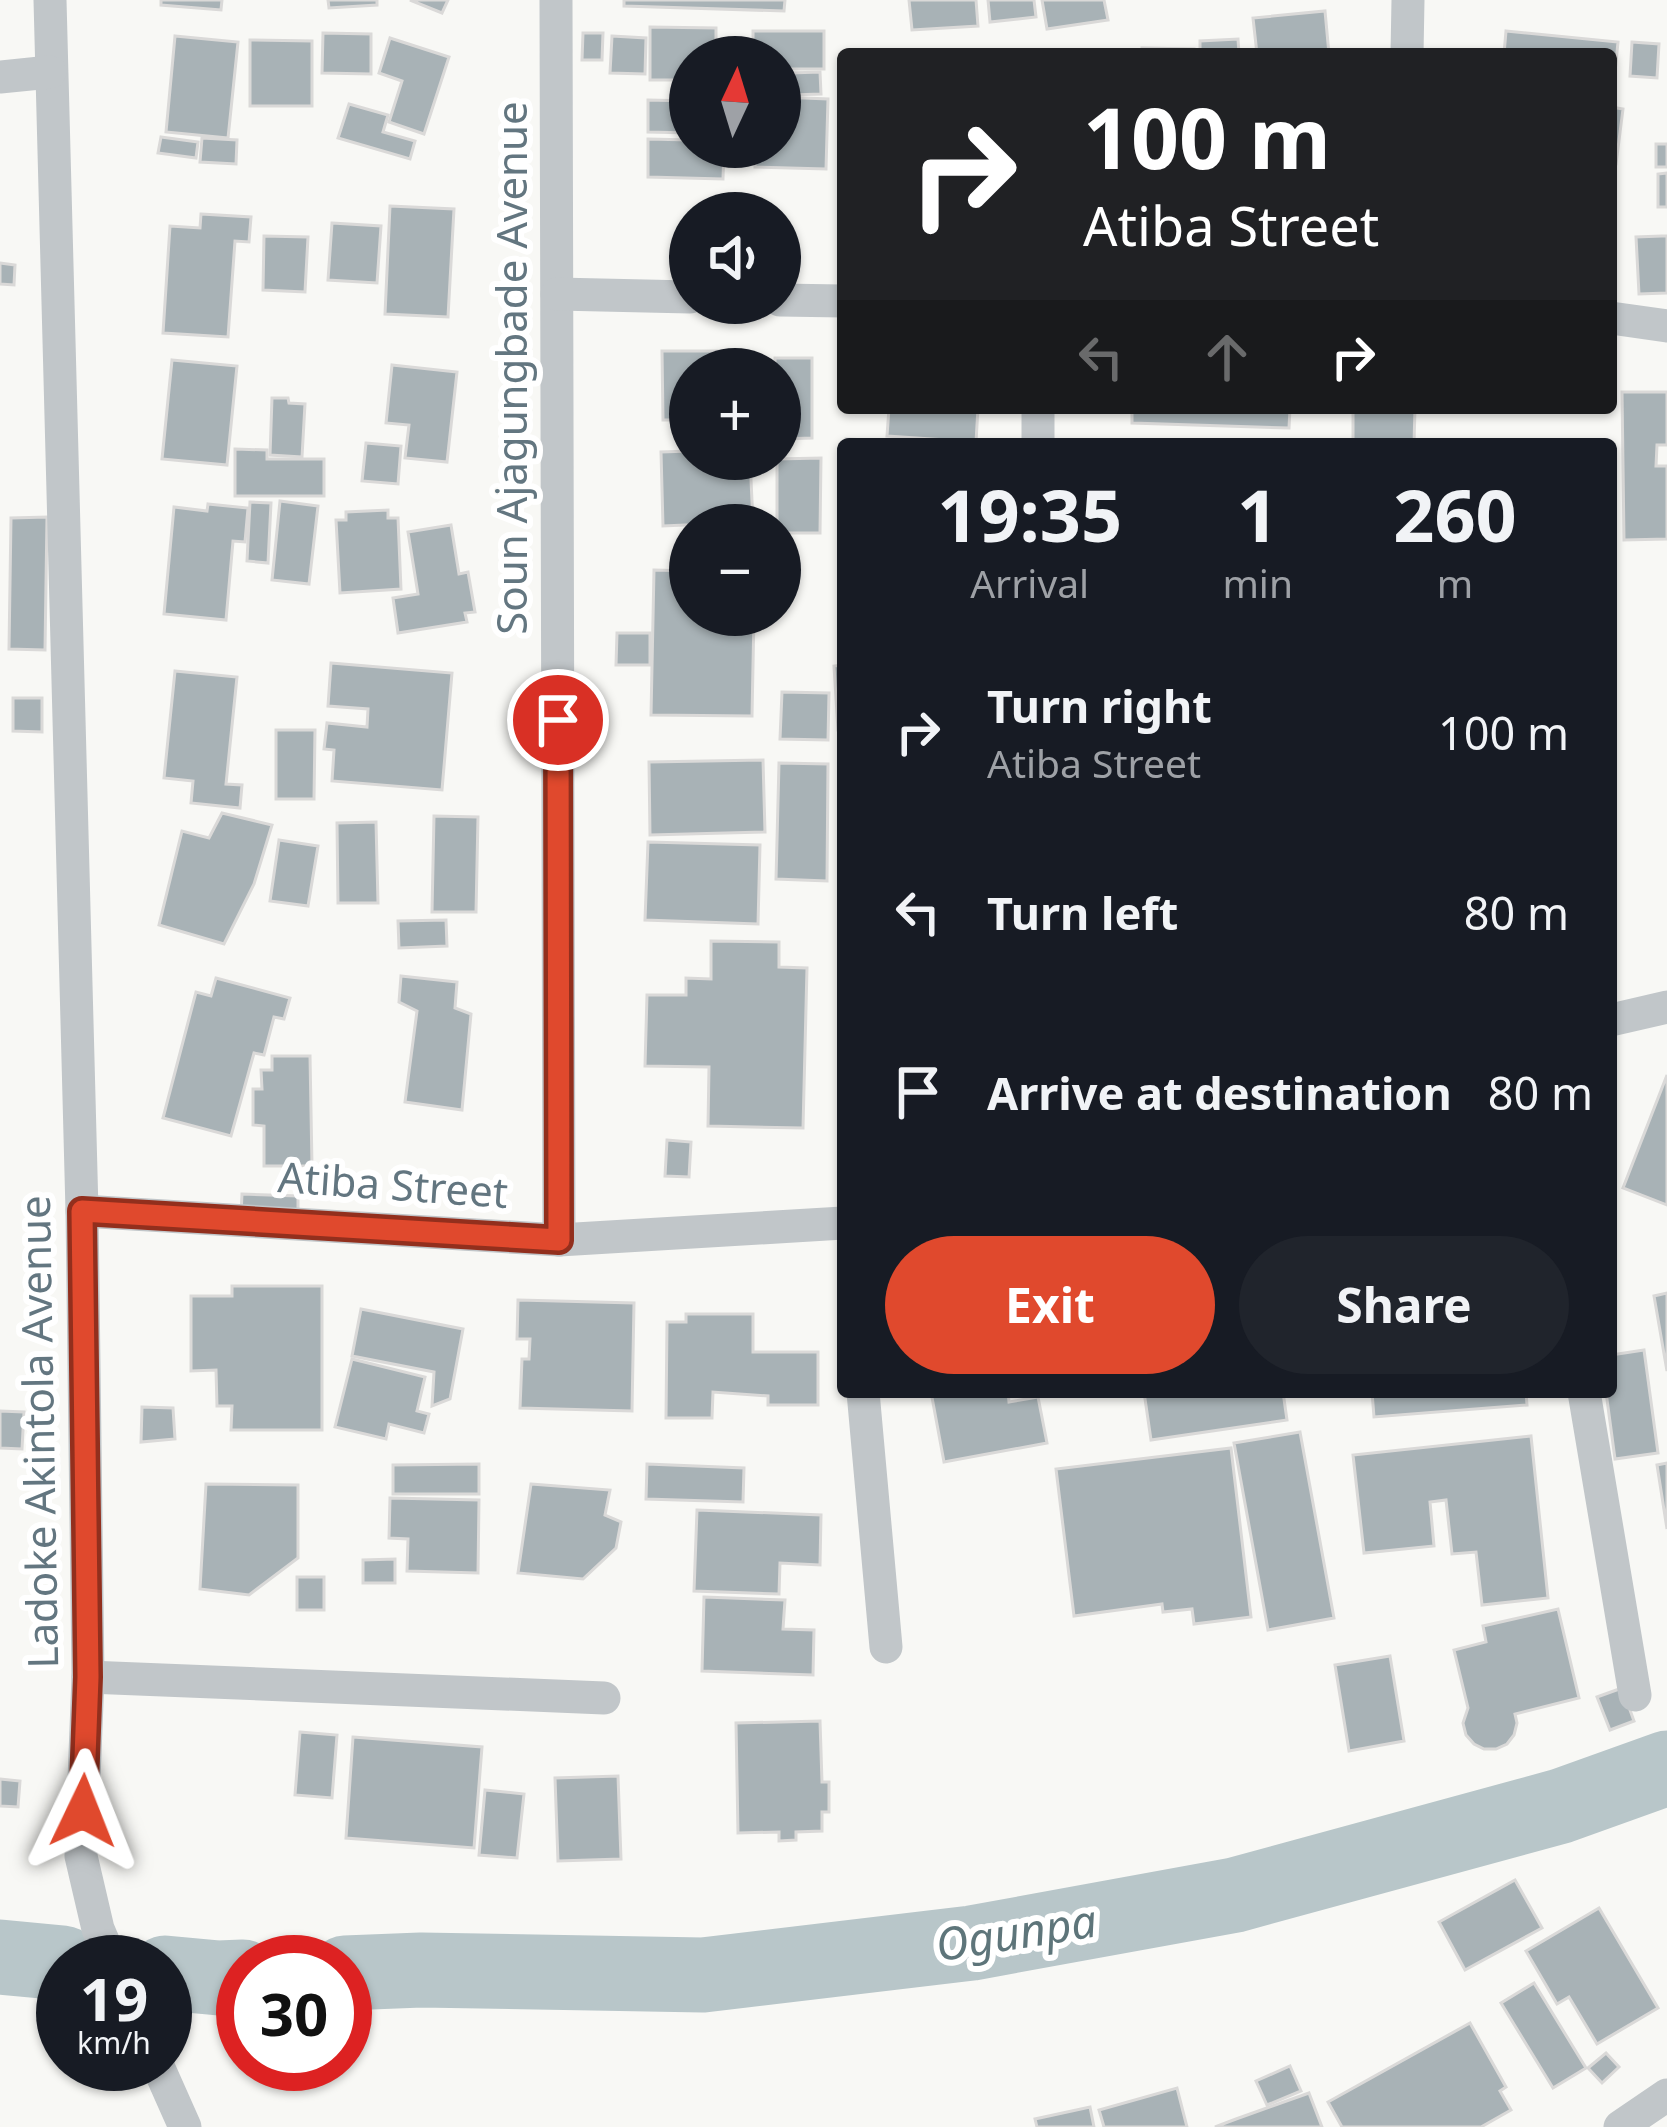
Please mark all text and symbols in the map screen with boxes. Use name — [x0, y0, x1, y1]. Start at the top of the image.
north arrow — [669, 36, 801, 168]
map controls — [669, 36, 801, 636]
text: 100 m — [1083, 79, 1331, 194]
icon: right — [885, 96, 1041, 252]
street label: Soun Ajagungbade Avenue — [482, 101, 539, 635]
text: Atiba Street — [1083, 188, 1379, 262]
button: sound — [669, 192, 801, 324]
icon: left — [1068, 324, 1134, 390]
icon: ahead — [1194, 324, 1260, 390]
icon: right — [1320, 324, 1386, 390]
button: + — [669, 348, 801, 480]
text: 19:35 — [937, 465, 1122, 563]
text: 1 — [1237, 465, 1278, 563]
text: 260 — [1393, 465, 1517, 563]
button: − — [669, 504, 801, 636]
text: Arrival — [970, 556, 1089, 609]
text: min — [1222, 556, 1293, 609]
text: m — [1437, 556, 1473, 609]
pin — [507, 669, 609, 771]
text: Turn right — [987, 675, 1212, 736]
icon: arrive — [525, 687, 591, 753]
icon: right — [885, 699, 951, 765]
text: 100 m — [1438, 702, 1569, 763]
text: Atiba Street — [987, 736, 1201, 789]
icon: left — [885, 879, 951, 945]
text: Turn left — [987, 882, 1178, 943]
text: 80 m — [1464, 882, 1569, 943]
icon: arrive — [885, 1059, 951, 1125]
text: Arrive at destination — [987, 1062, 1452, 1123]
text: 80 m — [1488, 1062, 1593, 1123]
street label: Atiba Street — [276, 1147, 510, 1220]
street label: Ladoke Akintola Avenue — [5, 1195, 70, 1669]
button: Exit — [885, 1236, 1215, 1374]
button: Share — [1239, 1236, 1569, 1374]
position arrow — [20, 1748, 146, 1874]
water label: Ogunpa — [931, 1889, 1101, 1974]
speed limit sign: 30 — [216, 1935, 372, 2091]
text: 19 — [80, 1957, 148, 2039]
text: km/h — [77, 2022, 151, 2063]

